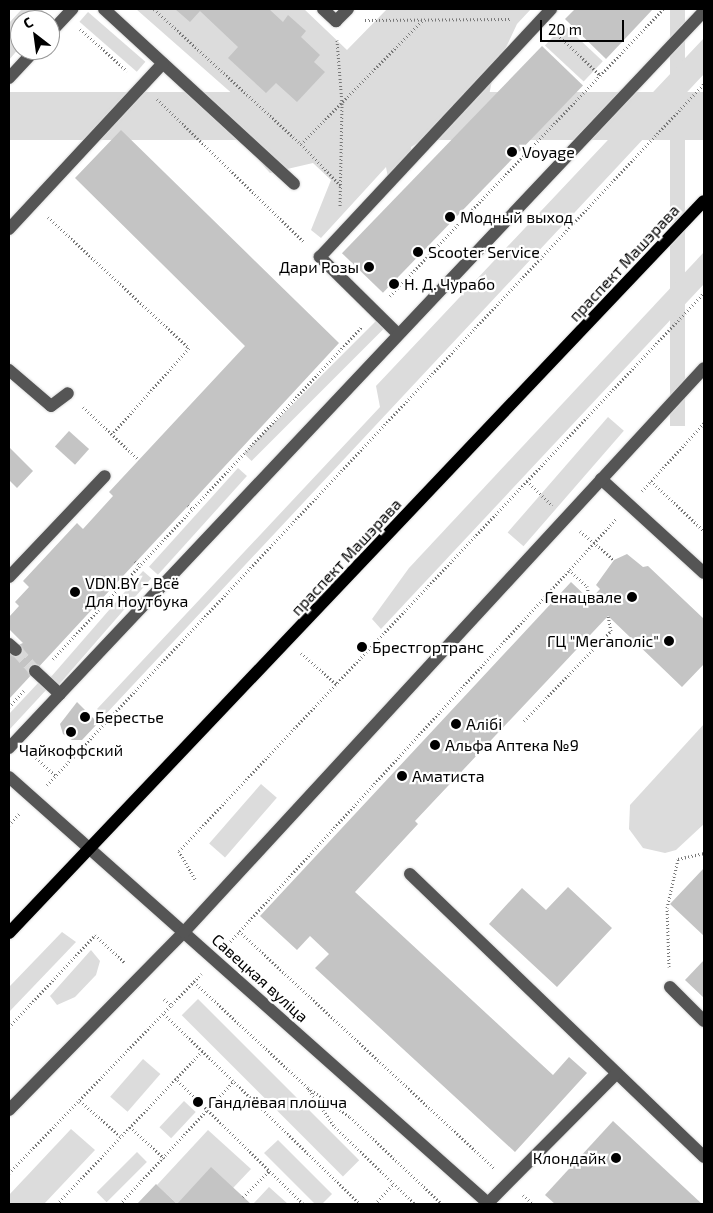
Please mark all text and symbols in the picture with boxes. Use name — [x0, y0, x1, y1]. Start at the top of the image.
north arrow — [10, 10, 60, 60]
scale bar — [543, 10, 627, 42]
text: С — [20, 13, 36, 32]
text: 20 m — [548, 20, 582, 38]
place label: Voyage — [522, 142, 575, 162]
marker: Voyage — [506, 146, 518, 158]
street label: праспект Машэрава — [565, 201, 683, 325]
place label: Модный выход — [460, 207, 573, 227]
marker: Модный выход — [444, 211, 456, 223]
place label: Scooter Service — [428, 242, 540, 262]
marker: Scooter Service — [412, 246, 424, 258]
place label: Дари Розы — [279, 257, 359, 277]
marker: Дари Розы — [363, 261, 375, 273]
place label: Н. Д. Чурабо — [404, 274, 495, 294]
marker: Н. Д. Чурабо — [388, 278, 400, 290]
street label: праспект Машэрава — [287, 495, 405, 619]
place label: VDN.BY - Всё Для Ноутбука — [85, 573, 188, 611]
marker: VDN.BY - Всё Для Ноутбука — [69, 586, 81, 598]
place label: Генацвале — [545, 587, 622, 607]
marker: Генацвале — [626, 591, 638, 603]
place label: ГЦ "Мегаполіс" — [547, 631, 659, 651]
marker: ГЦ "Мегаполіс" — [663, 635, 675, 647]
place label: Брестгортранс — [372, 637, 484, 657]
marker: Брестгортранс — [356, 641, 368, 653]
place label: Берестье — [95, 707, 164, 727]
marker: Берестье — [79, 711, 91, 723]
place label: Алібі — [466, 714, 502, 734]
marker: Алібі — [450, 718, 462, 730]
marker: Чайкоффский — [65, 726, 77, 738]
place label: Альфа Аптека №9 — [445, 735, 579, 755]
marker: Альфа Аптека №9 — [429, 739, 441, 751]
place label: Чайкоффский — [19, 740, 123, 760]
place label: Аматиста — [412, 766, 485, 786]
marker: Аматиста — [396, 770, 408, 782]
street label: Савецкая вуліца — [208, 930, 312, 1026]
place label: Гандлёвая плошча — [208, 1092, 347, 1112]
marker: Гандлёвая плошча — [192, 1096, 204, 1108]
place label: Клондайк — [533, 1148, 606, 1168]
marker: Клондайк — [610, 1152, 622, 1164]

